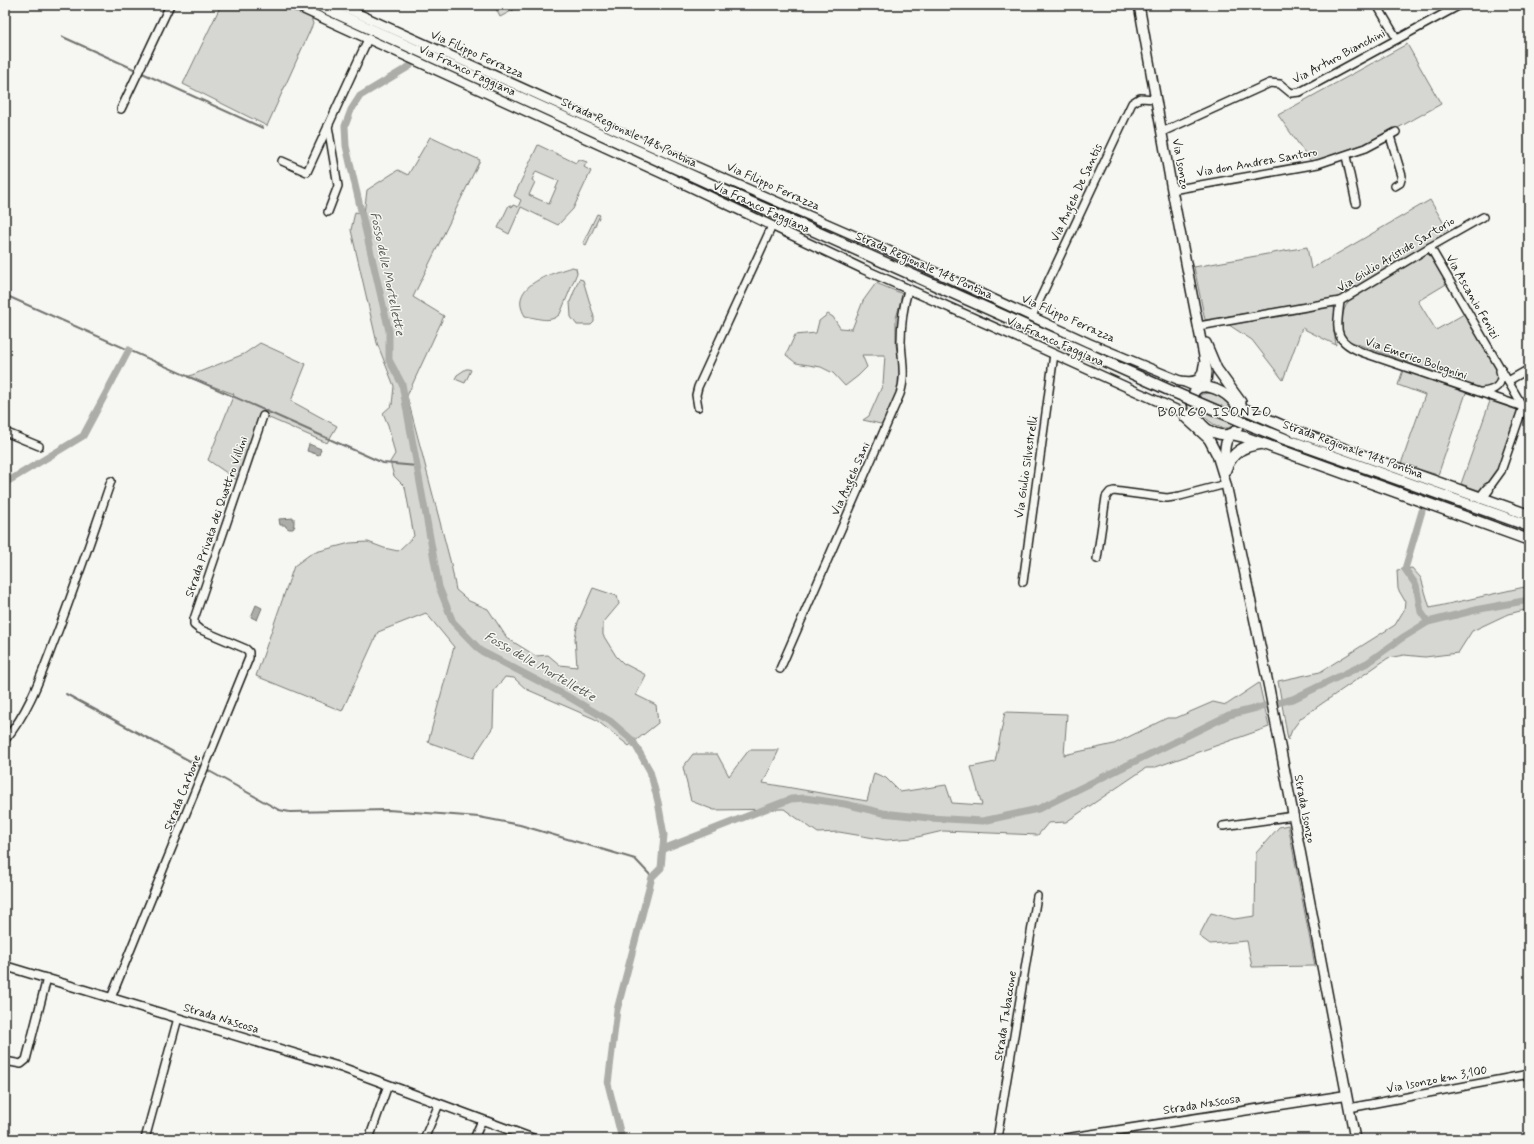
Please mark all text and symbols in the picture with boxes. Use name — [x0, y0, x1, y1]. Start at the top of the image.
street label: Via Arturo Bianchini — [1290, 26, 1388, 88]
street label: Via Filippo Ferrazza — [428, 27, 526, 83]
street label: Via Franco Faggiana — [416, 41, 518, 101]
street label: Strada Regionale 148 Pontina — [558, 94, 700, 172]
street label: Via Isonzo — [1168, 137, 1192, 191]
street label: Via Angelo De Santis — [1047, 141, 1108, 245]
street label: Via don Andrea Santoro — [1195, 144, 1319, 181]
street label: Via Filippo Ferrazza — [724, 159, 822, 215]
street label: Via Franco Faggiana — [710, 178, 812, 238]
water label: Fosso delle Mortellette — [366, 211, 409, 338]
street label: Via Giulio Aristide Sartorio — [1334, 213, 1458, 296]
street label: Strada Regionale 148 Pontina — [853, 228, 995, 304]
street label: Via Ascanio Fenizi — [1441, 252, 1503, 342]
street label: Via Filippo Ferrazza — [1019, 291, 1117, 347]
street label: Via Franco Faggiana — [1004, 313, 1107, 371]
street label: Via Emerico Bolognini — [1363, 334, 1469, 384]
district label: BORGO ISONZO — [1158, 403, 1272, 421]
street label: Via Giulio Silvestrelli — [1012, 415, 1042, 519]
street label: Strada Regionale 148 Pontina — [1280, 417, 1426, 483]
street label: Strada Privata dei Quattro Villini — [182, 434, 252, 600]
street label: Via Angelo Sani — [828, 440, 875, 519]
water label: Fosso delle Mortellette — [481, 628, 599, 706]
street label: Strada Carbone — [160, 753, 206, 833]
street label: Strada Isonzo — [1290, 773, 1318, 845]
street label: Strada Tabaccone — [991, 970, 1021, 1062]
street label: Strada Nascosa — [181, 1000, 261, 1038]
street label: Via Isonzo km 3,100 — [1385, 1062, 1489, 1098]
street label: Strada Nascosa — [1162, 1091, 1242, 1119]

